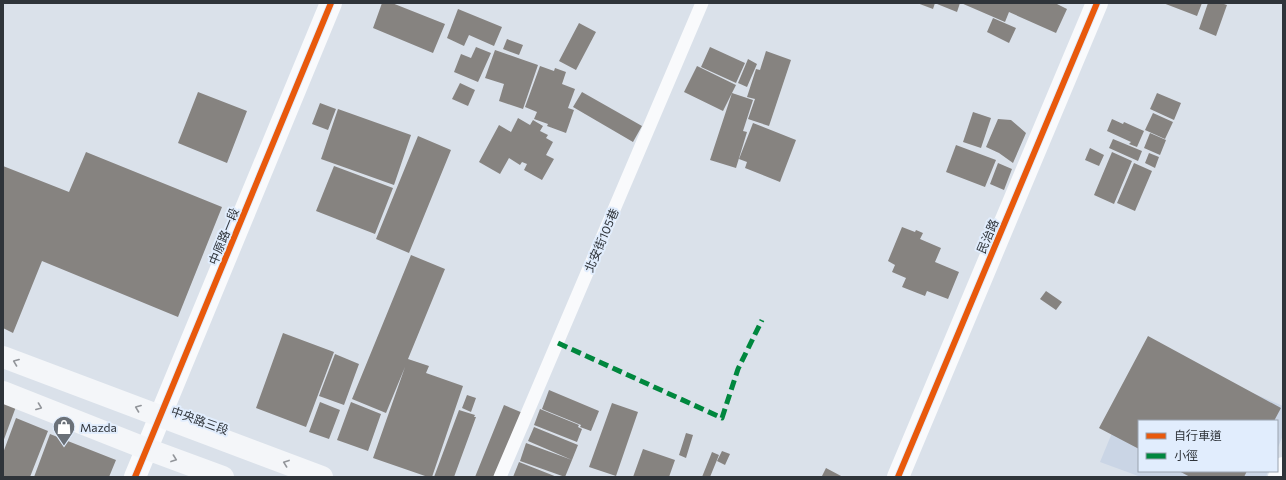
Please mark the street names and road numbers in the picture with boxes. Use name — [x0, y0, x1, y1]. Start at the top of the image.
street label: 中原路一段 — [205, 206, 241, 266]
street label: 北安街105巷 — [581, 206, 621, 274]
street label: 民治路 — [974, 217, 1000, 255]
street label: 中央路三段 — [169, 403, 231, 437]

